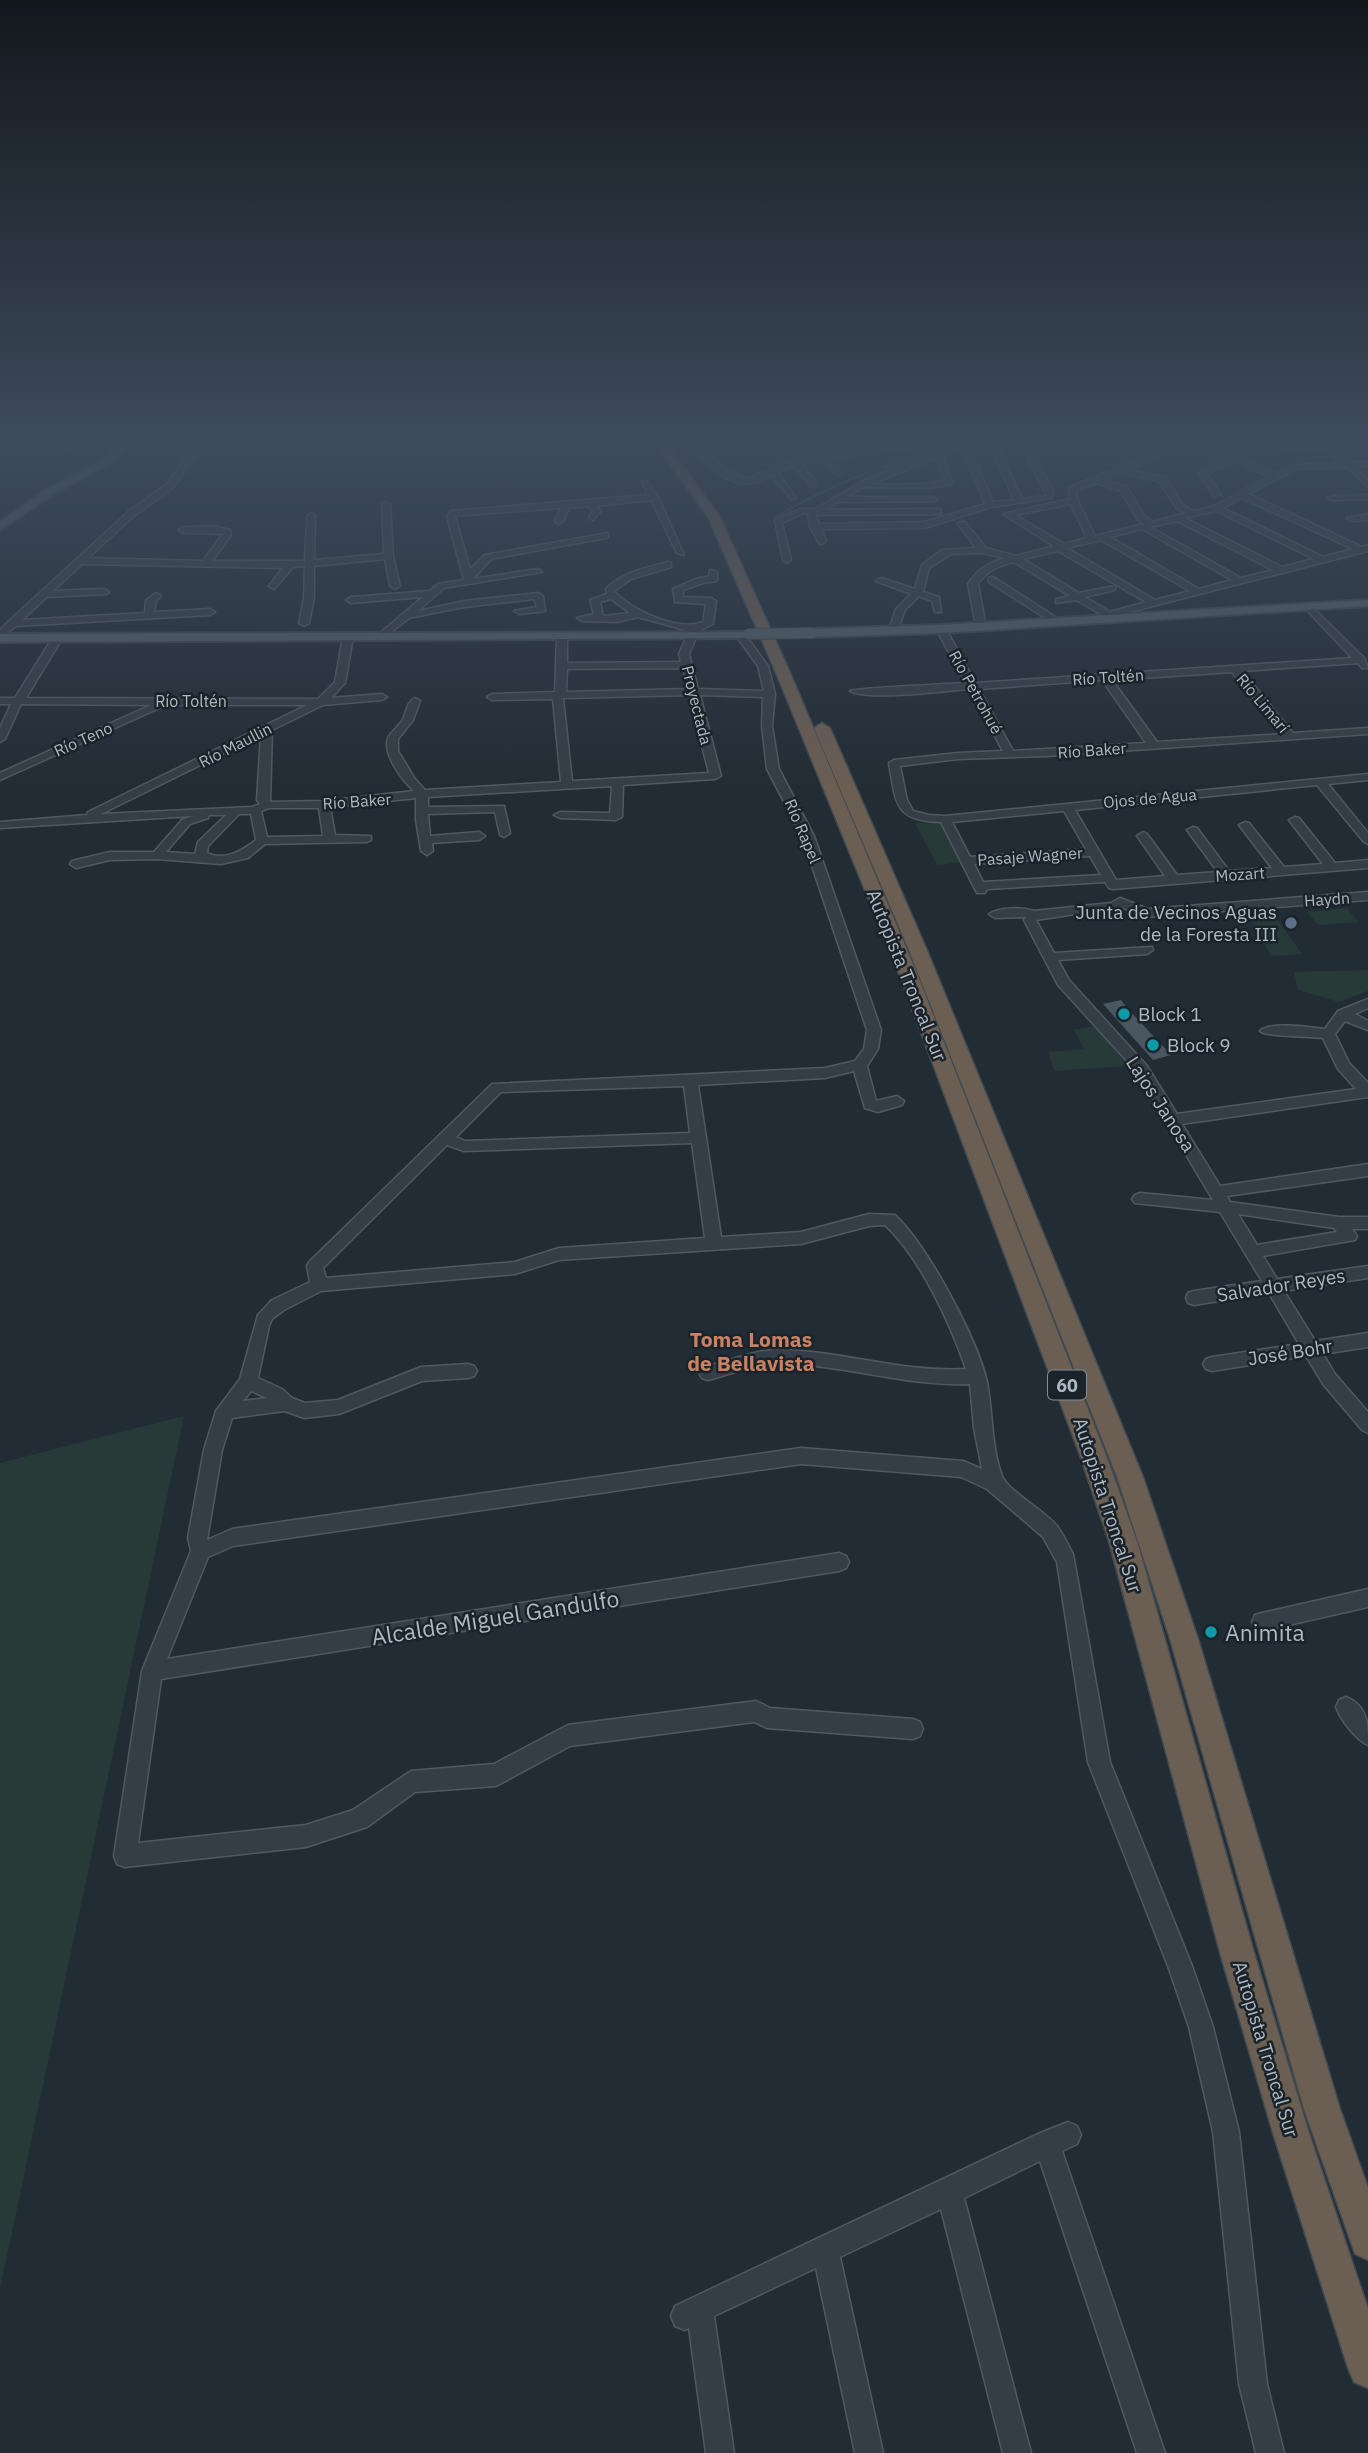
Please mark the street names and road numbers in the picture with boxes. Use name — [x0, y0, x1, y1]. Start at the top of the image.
street label: Río Petrohué — [945, 647, 1007, 737]
street label: Proyectada — [678, 663, 717, 747]
street label: Río Toltén — [1072, 665, 1144, 689]
street label: Río Limarí — [1232, 669, 1294, 737]
street label: Río Toltén — [155, 691, 227, 711]
street label: Río Teno — [51, 717, 115, 761]
street label: Río Maullin — [195, 718, 275, 772]
street label: Río Baker — [1057, 738, 1127, 762]
street label: Ojos de Agua — [1102, 784, 1198, 812]
street label: Río Baker — [322, 789, 392, 813]
street label: Río Rapel — [781, 796, 825, 866]
street label: Pasaje Wagner — [977, 842, 1084, 870]
street label: Mozart — [1215, 862, 1265, 886]
street label: Autopista Troncal Sur — [862, 886, 952, 1064]
street label: Haydn — [1303, 887, 1351, 911]
street label: Lajos Janosa — [1121, 1052, 1201, 1156]
street label: Salvador Reyes — [1215, 1263, 1347, 1307]
street label: José Bohr — [1246, 1333, 1334, 1371]
road number: 60 — [1048, 1370, 1086, 1400]
street label: Autopista Troncal Sur — [1068, 1414, 1148, 1596]
street label: Alcalde Miguel Gandulfo — [369, 1583, 621, 1651]
street label: Autopista Troncal Sur — [1228, 1958, 1304, 2140]

